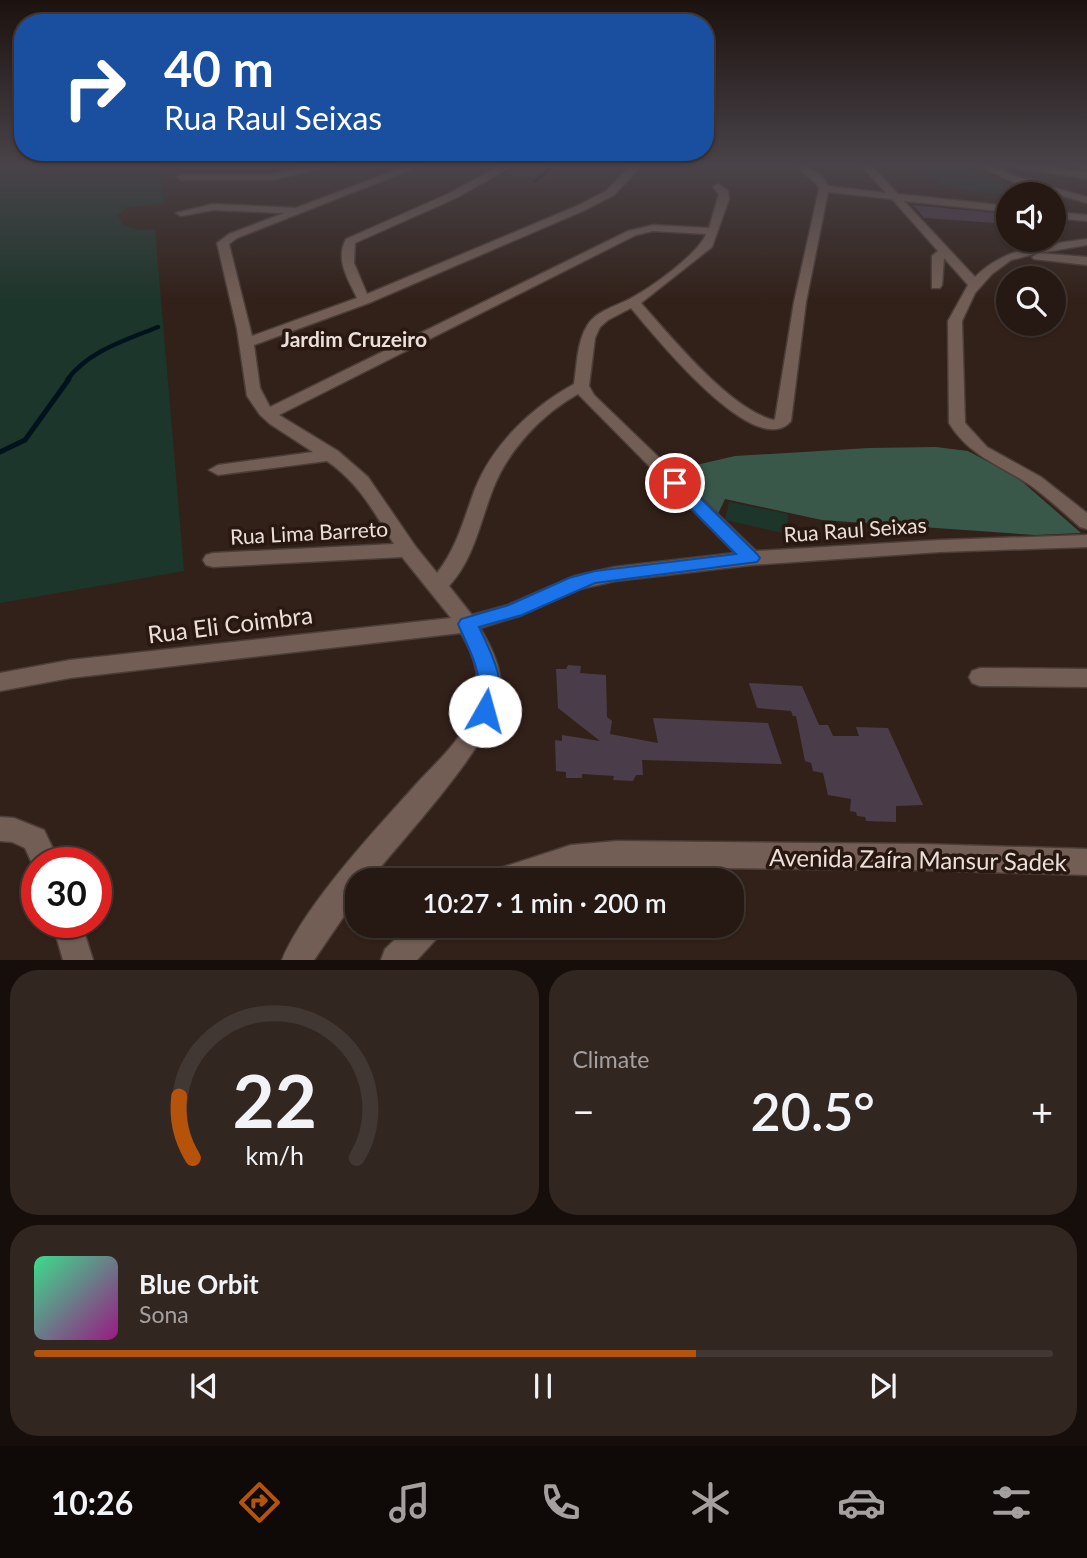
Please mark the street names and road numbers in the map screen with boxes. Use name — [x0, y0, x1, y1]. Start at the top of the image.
street label: Rua Raul Seixas — [783, 512, 927, 546]
street label: Rua Lima Barreto — [229, 515, 389, 549]
street label: Rua Eli Coimbra — [146, 599, 314, 649]
street label: Avenida Zaíra Mansur Sadek — [769, 842, 1068, 876]

